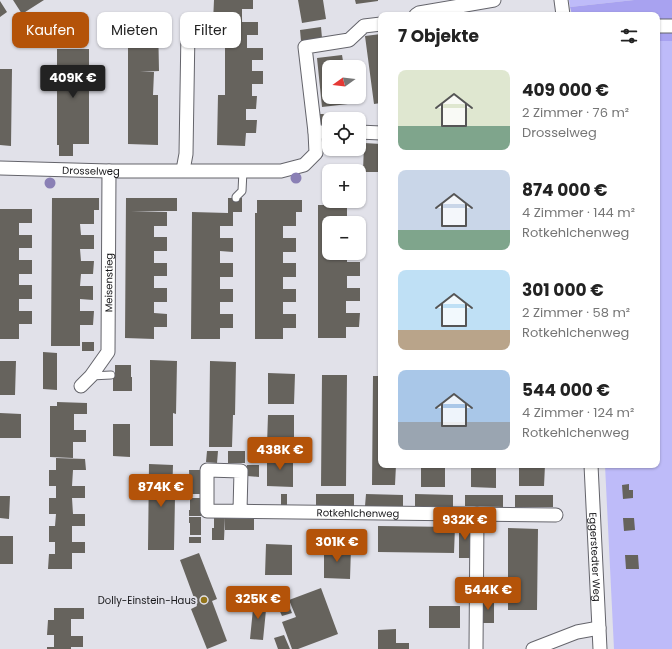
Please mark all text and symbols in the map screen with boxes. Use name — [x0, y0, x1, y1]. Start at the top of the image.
chip: Kaufen — [12, 12, 89, 48]
chip: Mieten — [97, 12, 172, 48]
chip: Filter — [180, 12, 241, 48]
text: 7 Objekte — [398, 24, 479, 48]
icon: filters — [618, 25, 640, 47]
north arrow — [322, 60, 366, 104]
map controls — [322, 60, 366, 260]
pin: 409K € — [40, 65, 106, 99]
text: 409K € — [49, 68, 97, 87]
text: 409 000 € — [522, 78, 609, 102]
icon: home — [430, 86, 478, 134]
text: 2 Zimmer · 76 m² — [522, 103, 629, 122]
button: locate — [322, 112, 366, 156]
text: Drosselweg — [522, 123, 597, 142]
street label: Drosselweg — [62, 163, 120, 179]
button: + — [322, 164, 366, 208]
text: 874 000 € — [522, 178, 608, 202]
icon: home — [430, 186, 478, 234]
text: 4 Zimmer · 144 m² — [522, 203, 635, 222]
button: − — [322, 216, 366, 260]
text: Rotkehlchenweg — [522, 223, 629, 242]
street label: Meisenstieg — [101, 253, 117, 312]
text: 301 000 € — [522, 278, 604, 302]
icon: home — [430, 286, 478, 334]
text: 2 Zimmer · 58 m² — [522, 303, 630, 322]
text: Rotkehlchenweg — [522, 323, 629, 342]
text: 544 000 € — [522, 378, 610, 402]
icon: home — [430, 386, 478, 434]
text: 4 Zimmer · 124 m² — [522, 403, 634, 422]
text: Rotkehlchenweg — [522, 423, 629, 442]
pin: 438K € — [247, 437, 313, 471]
text: 438K € — [256, 440, 304, 459]
pin: 874K € — [128, 474, 194, 508]
text: 874K € — [138, 477, 184, 496]
street label: Rotkehlchenweg — [317, 505, 399, 521]
pin: 932K € — [432, 507, 498, 541]
text: 932K € — [442, 510, 488, 529]
street label: Eggerstedter Weg — [585, 512, 605, 602]
pin: 301K € — [304, 529, 370, 563]
text: 301K € — [315, 532, 359, 551]
pin: 544K € — [455, 577, 521, 611]
text: 544K € — [464, 580, 512, 599]
pin: 325K € — [225, 586, 291, 620]
text: 325K € — [235, 589, 281, 608]
place label: Dolly-Einstein-Haus — [98, 593, 196, 608]
marker: Dolly-Einstein-Haus — [199, 595, 209, 605]

